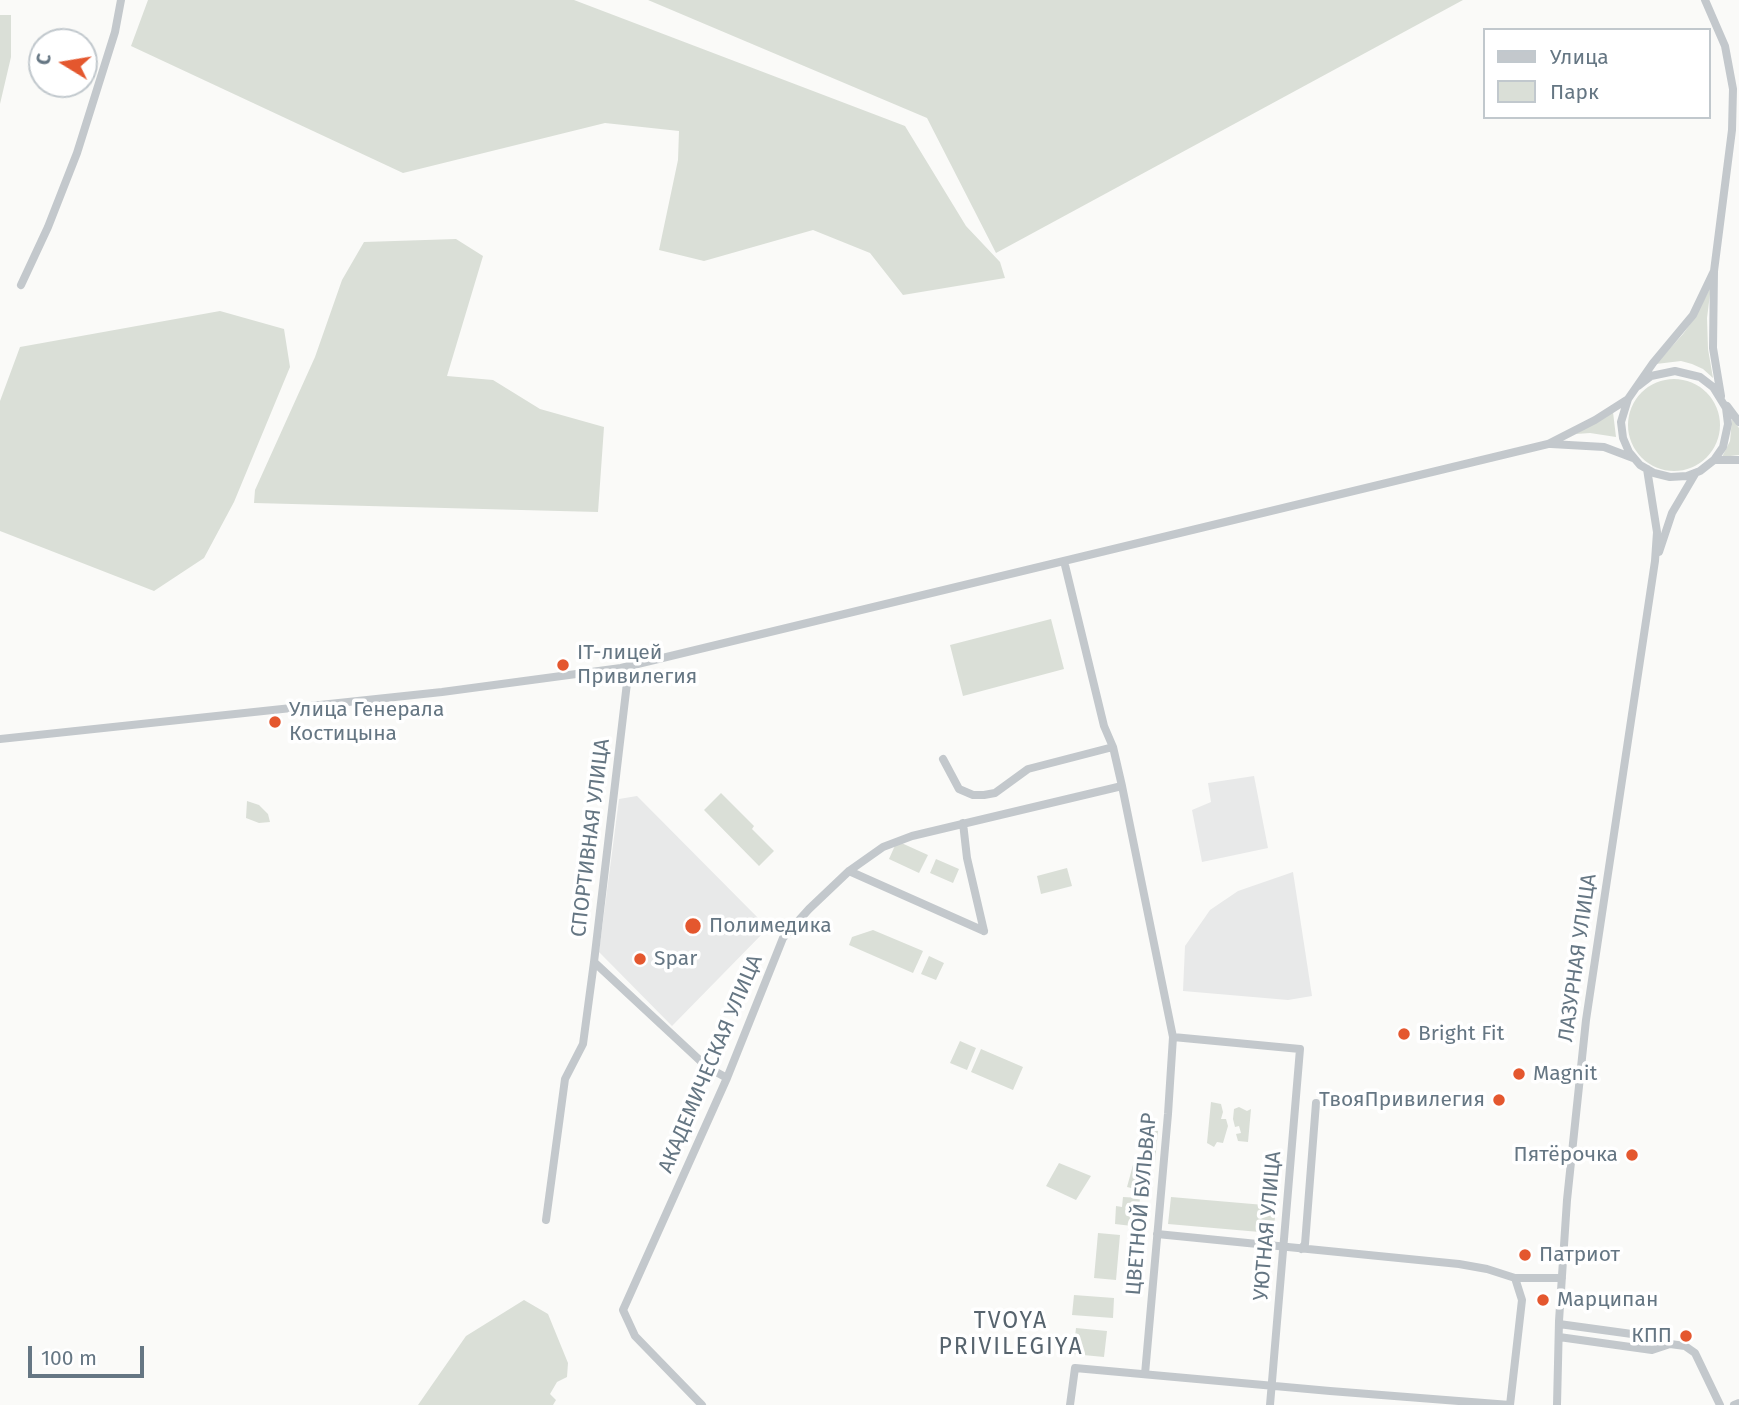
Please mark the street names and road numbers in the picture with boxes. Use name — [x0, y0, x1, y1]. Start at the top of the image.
street label: СПОРТИВНАЯ УЛИЦА — [566, 737, 616, 939]
street label: ЛАЗУРНАЯ УЛИЦА — [1554, 872, 1602, 1044]
street label: АКАДЕМИЧЕСКАЯ УЛИЦА — [654, 951, 768, 1177]
street label: ЦВЕТНОЙ БУЛЬВАР — [1121, 1112, 1163, 1296]
street label: УЮТНАЯ УЛИЦА — [1249, 1150, 1287, 1302]

